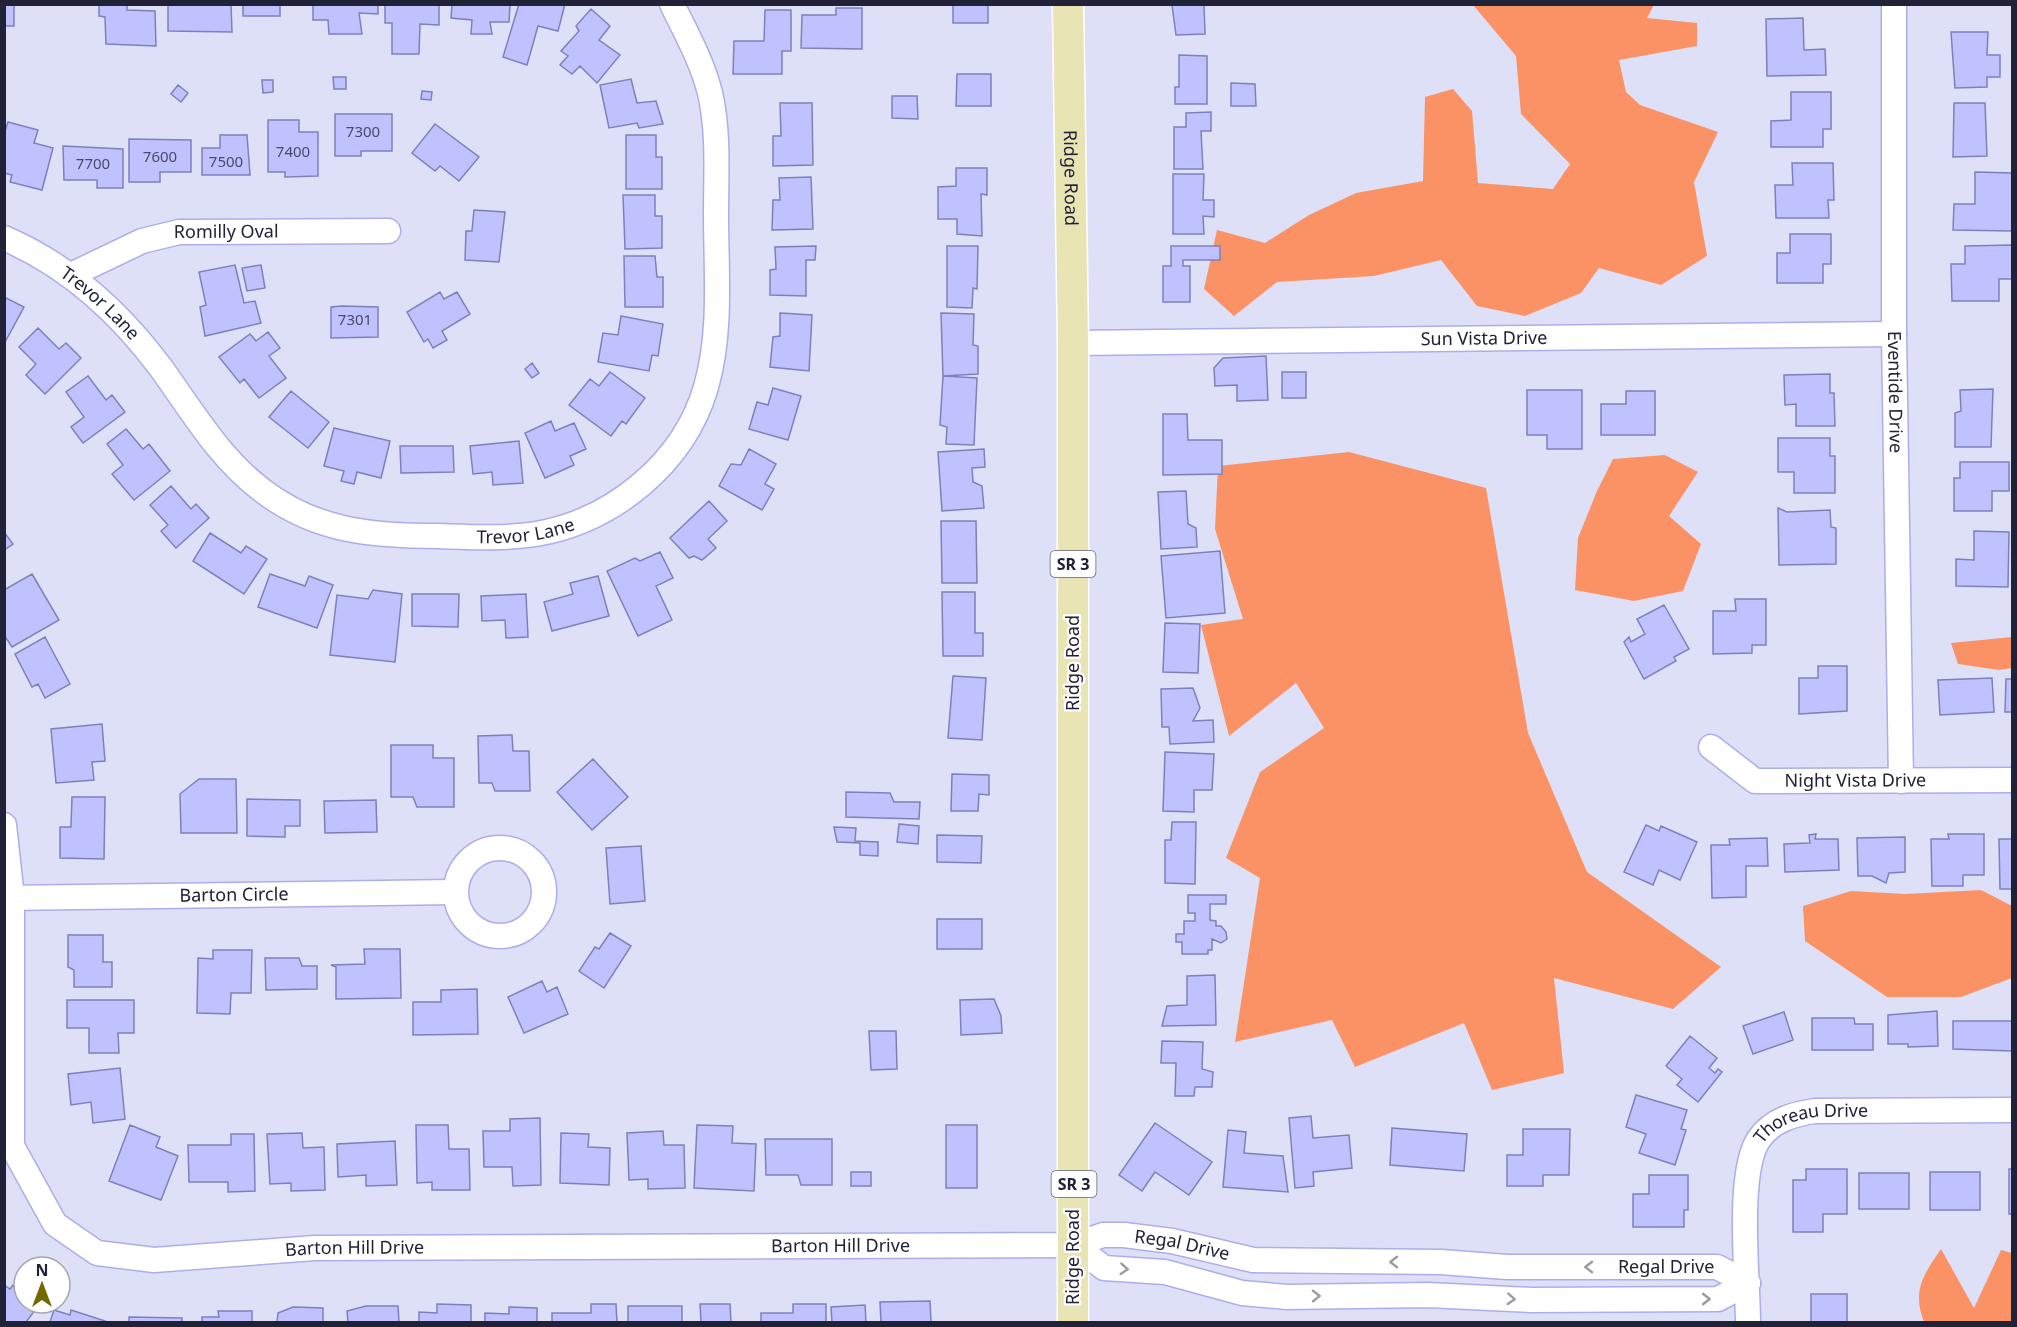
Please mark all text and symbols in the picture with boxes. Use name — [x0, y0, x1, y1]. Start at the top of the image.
house number: 7300 — [346, 121, 380, 141]
street label: Ridge Road — [1059, 130, 1084, 226]
house number: 7400 — [276, 141, 310, 161]
house number: 7600 — [143, 146, 177, 166]
house number: 7500 — [209, 151, 243, 171]
house number: 7700 — [76, 153, 110, 173]
street label: Romilly Oval — [174, 219, 279, 243]
street label: Trevor Lane — [56, 260, 146, 345]
house number: 7301 — [338, 309, 372, 329]
street label: Sun Vista Drive — [1420, 325, 1547, 350]
street label: Eventide Drive — [1883, 331, 1909, 453]
street label: Trevor Lane — [476, 512, 578, 548]
road number: SR 3 — [1050, 551, 1096, 577]
street label: Ridge Road — [1060, 615, 1084, 711]
street label: Night Vista Drive — [1785, 767, 1926, 792]
street label: Barton Circle — [179, 881, 289, 907]
street label: Thoreau Drive — [1747, 1098, 1868, 1147]
road number: SR 3 — [1052, 1171, 1096, 1197]
street label: Ridge Road — [1060, 1209, 1084, 1305]
street label: Regal Drive — [1133, 1223, 1232, 1265]
street label: Barton Hill Drive — [771, 1233, 910, 1257]
street label: Barton Hill Drive — [284, 1235, 424, 1261]
street label: Regal Drive — [1618, 1254, 1714, 1278]
north arrow — [12, 1255, 72, 1315]
one-way arrow — [1389, 1256, 1398, 1268]
text: N — [35, 1259, 49, 1281]
one-way arrow — [1584, 1261, 1593, 1273]
one-way arrow — [1120, 1262, 1129, 1275]
one-way arrow — [1312, 1290, 1321, 1302]
one-way arrow — [1507, 1293, 1516, 1306]
one-way arrow — [1702, 1293, 1711, 1305]

